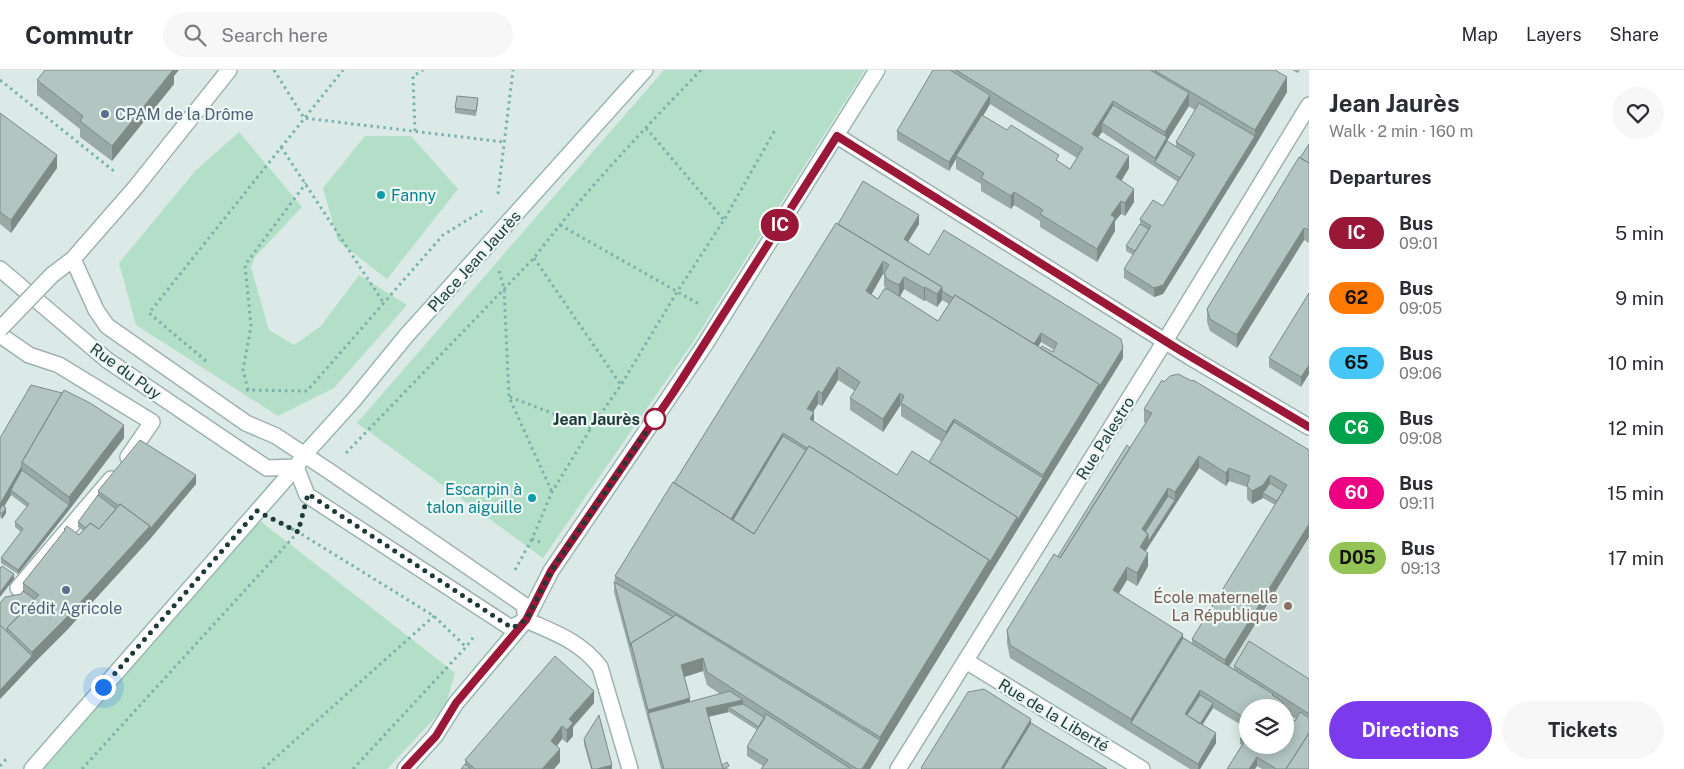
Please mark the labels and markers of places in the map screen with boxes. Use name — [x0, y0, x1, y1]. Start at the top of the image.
place label: CPAM de la Drôme — [115, 105, 254, 124]
marker: CPAM de la Drôme — [99, 108, 111, 120]
place label: Fanny — [391, 186, 436, 205]
marker: Fanny — [375, 189, 387, 201]
marker: Jean Jaurès — [644, 408, 666, 430]
place label: Jean Jaurès — [553, 410, 640, 429]
place label: Escarpin à talon aiguille — [426, 480, 522, 517]
marker: Escarpin à talon aiguille — [526, 492, 538, 504]
marker: Crédit Agricole — [60, 584, 72, 596]
place label: École maternelle La République — [1153, 587, 1278, 625]
place label: Crédit Agricole — [10, 599, 122, 618]
marker: École maternelle La République — [1282, 600, 1294, 612]

